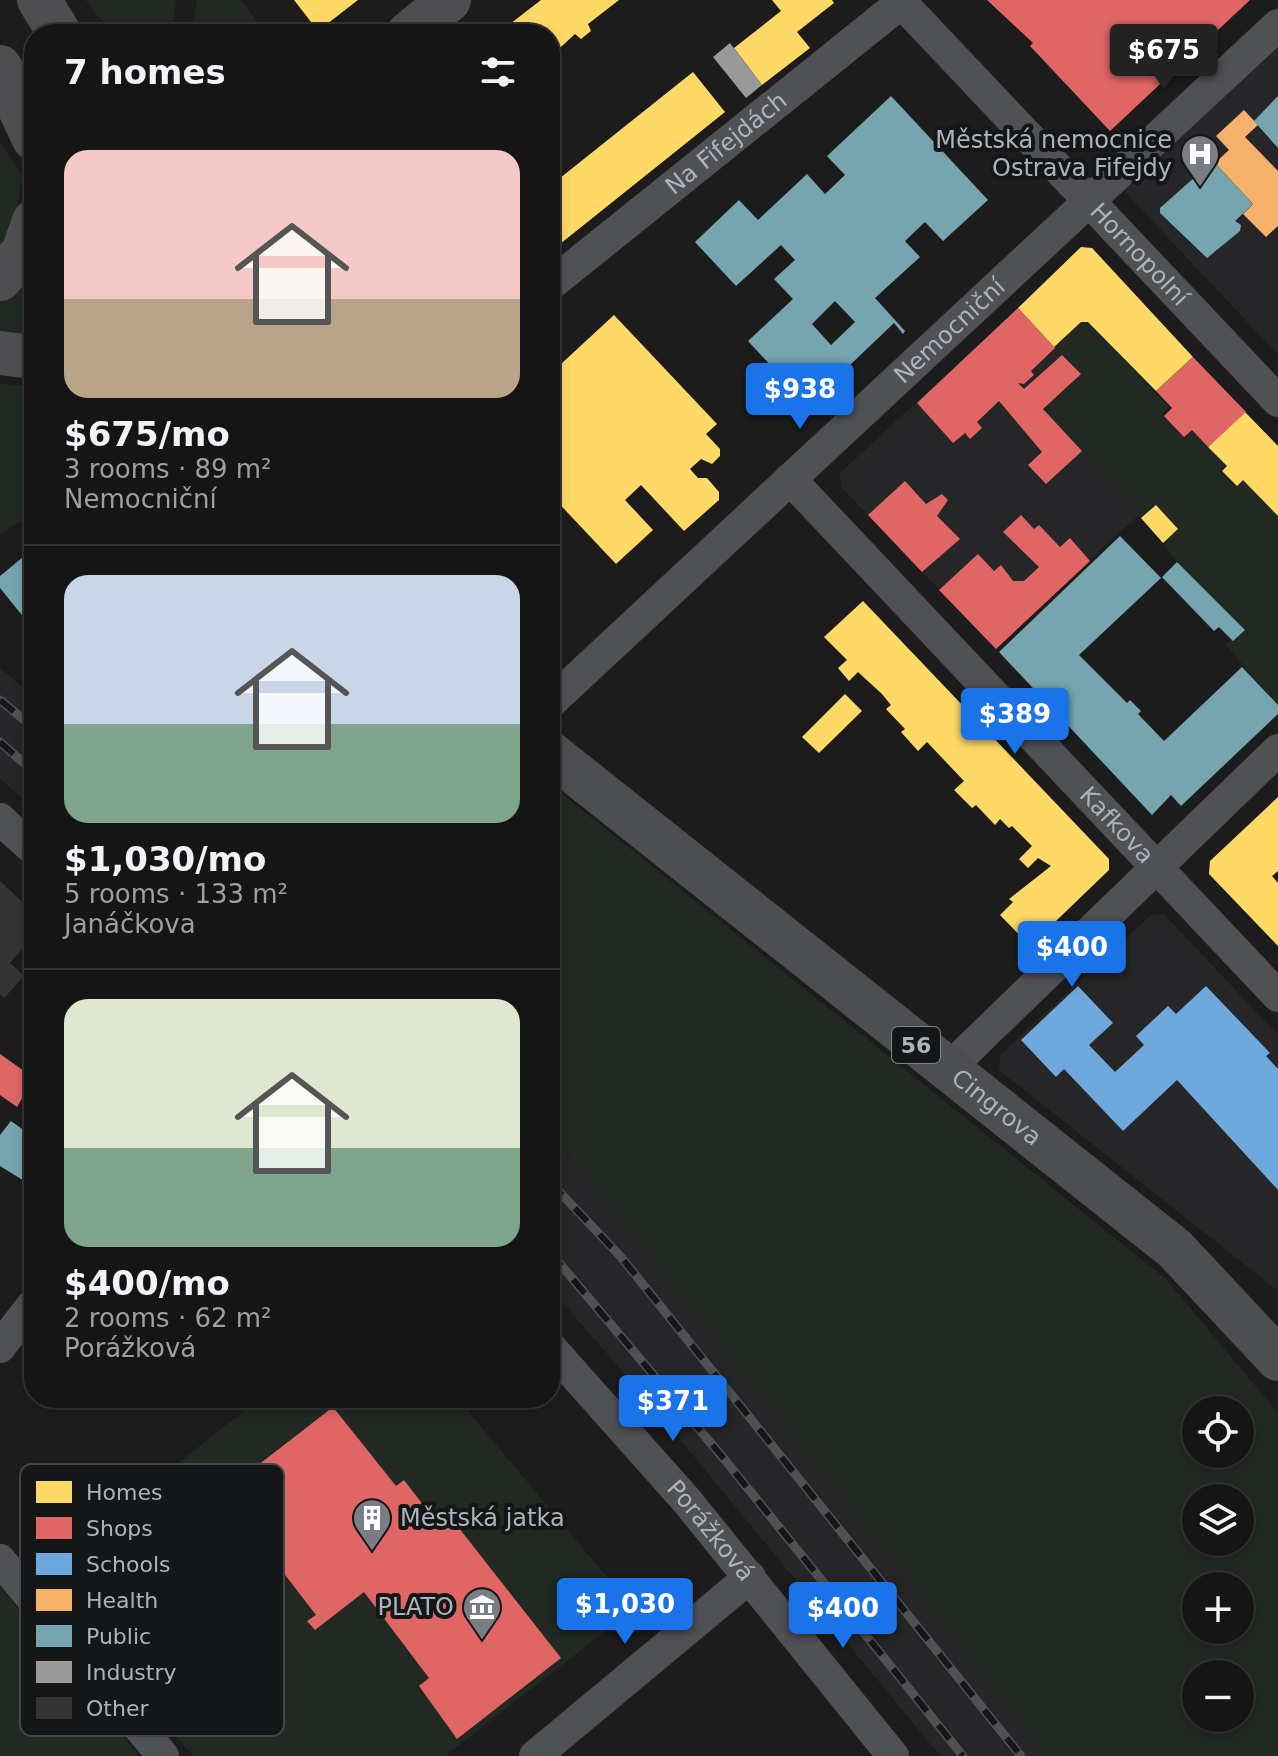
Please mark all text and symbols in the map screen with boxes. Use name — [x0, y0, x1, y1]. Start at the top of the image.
pin: $675 — [1117, 24, 1211, 92]
text: $675 — [1128, 35, 1200, 65]
icon: filters — [476, 50, 520, 94]
text: 7 homes — [64, 52, 226, 92]
street label: Na Fifejdách — [660, 86, 792, 200]
place label: Městská nemocnice Ostrava Fifejdy — [935, 126, 1172, 182]
hospital icon: Městská nemocnice Ostrava Fifejdy — [1179, 133, 1221, 188]
street label: Hornopolní — [1084, 197, 1195, 312]
icon: home — [220, 202, 364, 346]
street label: Nemocniční — [888, 272, 1012, 389]
pin: $938 — [753, 363, 847, 431]
text: $938 — [764, 374, 836, 404]
text: $675/mo — [64, 414, 230, 454]
text: 3 rooms · 89 m² — [64, 454, 272, 484]
text: Nemocniční — [64, 484, 217, 514]
icon: home — [220, 627, 364, 771]
pin: $389 — [968, 688, 1062, 756]
text: $389 — [979, 699, 1051, 729]
street label: Kafkova — [1074, 781, 1160, 869]
text: $1,030/mo — [64, 839, 266, 879]
text: 5 rooms · 133 m² — [64, 879, 288, 909]
text: Janáčkova — [64, 909, 196, 939]
pin: $400 — [1025, 921, 1119, 989]
text: $400 — [1036, 932, 1108, 962]
road number: 56 — [892, 1027, 940, 1063]
icon: home — [220, 1051, 364, 1195]
street label: Cingrova — [946, 1063, 1047, 1152]
text: $400/mo — [64, 1263, 230, 1303]
text: 2 rooms · 62 m² — [64, 1303, 272, 1333]
text: Porážková — [64, 1333, 196, 1363]
pin: $371 — [626, 1375, 720, 1443]
text: $371 — [637, 1386, 709, 1416]
map controls — [1182, 1396, 1254, 1732]
button: locate — [1182, 1396, 1254, 1468]
legend — [20, 1464, 284, 1736]
street label: Porážková — [661, 1474, 760, 1587]
text: Homes — [86, 1480, 162, 1505]
button: layers — [1182, 1484, 1254, 1556]
building icon: Městská jatka — [351, 1497, 393, 1552]
place label: Městská jatka — [400, 1504, 565, 1532]
text: Shops — [86, 1516, 153, 1541]
text: Schools — [86, 1552, 171, 1577]
button: + — [1182, 1572, 1254, 1644]
pin: $1,030 — [560, 1578, 690, 1646]
pin: $400 — [796, 1582, 890, 1650]
museum icon: PLATO — [461, 1586, 503, 1641]
text: Health — [86, 1588, 158, 1613]
text: $1,030 — [575, 1589, 675, 1619]
place label: PLATO — [378, 1593, 454, 1621]
text: $400 — [807, 1593, 879, 1623]
text: Public — [86, 1624, 151, 1649]
text: Industry — [86, 1660, 177, 1685]
button: − — [1182, 1660, 1254, 1732]
text: Other — [86, 1696, 149, 1721]

